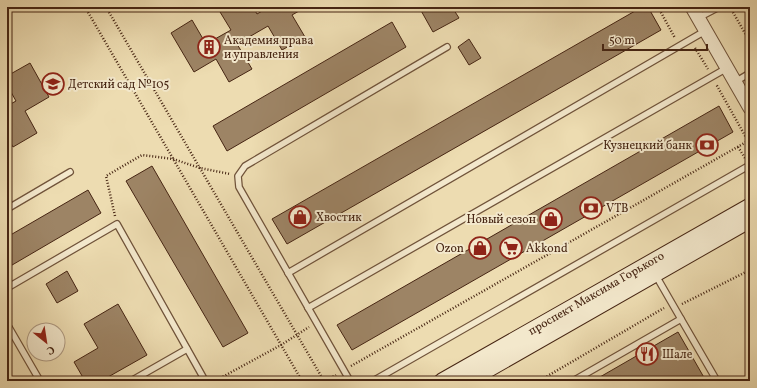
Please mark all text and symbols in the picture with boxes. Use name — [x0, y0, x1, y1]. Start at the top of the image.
scale bar — [603, 26, 707, 52]
place label: Академия права и управления — [224, 33, 313, 63]
text: 50 m — [609, 33, 635, 49]
building icon: Академия права и управления — [196, 34, 222, 60]
school or university icon: Детский сад №105 — [40, 71, 66, 97]
place label: Детский сад №105 — [68, 77, 169, 93]
bank icon: Кузнецкий банк — [694, 132, 720, 158]
place label: Кузнецкий банк — [603, 138, 693, 154]
bank icon: VTB — [578, 195, 604, 221]
place label: VTB — [606, 201, 628, 217]
shop icon: Хвостик — [287, 204, 313, 230]
shop icon: Новый сезон — [538, 206, 564, 232]
place label: Хвостик — [316, 210, 362, 226]
place label: Новый сезон — [466, 212, 536, 228]
shop icon: Ozon — [467, 235, 493, 261]
supermarket icon: Akkond — [498, 235, 524, 261]
place label: Ozon — [436, 241, 464, 257]
place label: Akkond — [526, 241, 568, 257]
street label: проспект Максима Горького — [525, 248, 668, 339]
north arrow — [26, 322, 66, 362]
text: С — [43, 341, 57, 358]
restaurant icon: Шале — [634, 341, 660, 367]
place label: Шале — [662, 347, 693, 363]

